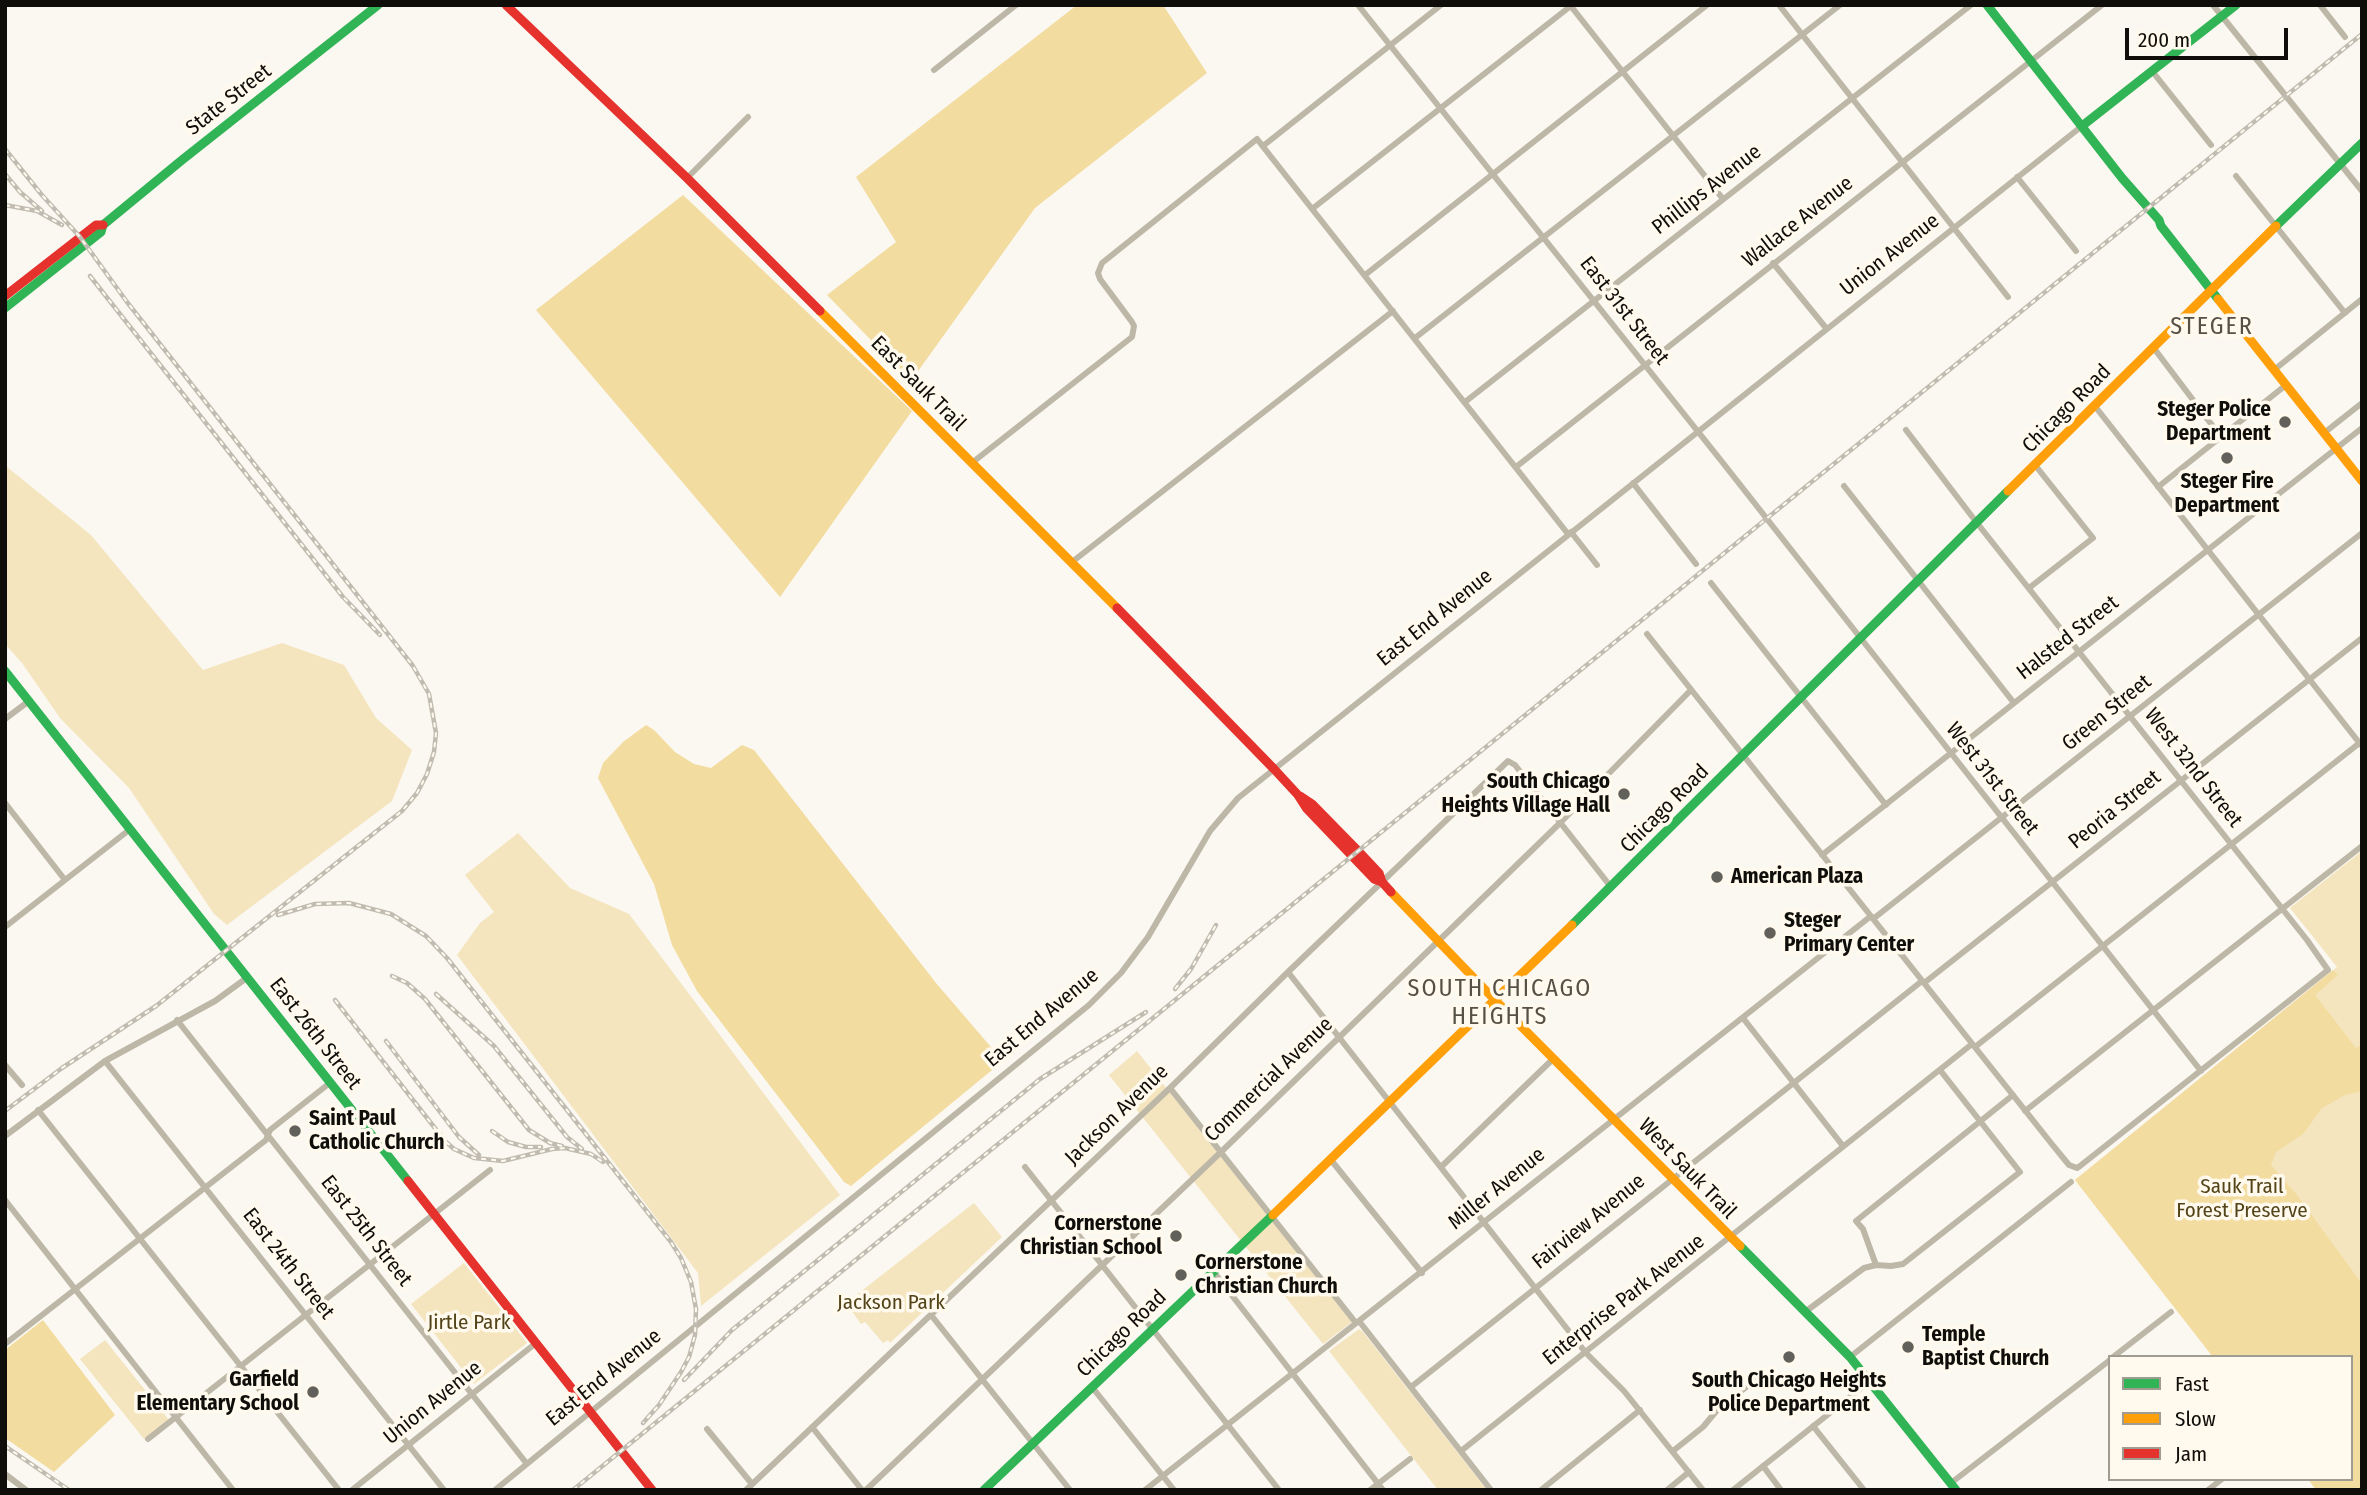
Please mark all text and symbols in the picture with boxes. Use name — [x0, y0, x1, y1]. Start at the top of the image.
scale bar — [2129, 14, 2292, 58]
text: 200 m — [2138, 27, 2190, 53]
street label: State Street — [181, 59, 277, 141]
street label: Phillips Avenue — [1647, 140, 1767, 240]
street label: Wallace Avenue — [1738, 171, 1858, 273]
street label: Union Avenue — [1835, 208, 1945, 302]
street label: East 31st Street — [1574, 252, 1674, 370]
district label: STEGER — [2171, 313, 2253, 341]
street label: East Sauk Trail — [865, 331, 971, 437]
street label: Chicago Road — [2018, 360, 2116, 458]
place label: Steger Police Department — [2157, 397, 2271, 447]
marker: Steger Police Department — [2277, 414, 2293, 430]
marker: Steger Fire Department — [2219, 450, 2235, 466]
place label: Steger Fire Department — [2175, 469, 2279, 519]
street label: East End Avenue — [1372, 564, 1498, 672]
street label: Halsted Street — [2012, 590, 2124, 686]
street label: Green Street — [2057, 669, 2157, 757]
street label: West 32nd Street — [2139, 703, 2247, 833]
street label: West 31st Street — [1940, 718, 2044, 840]
street label: Chicago Road — [1616, 760, 1714, 858]
street label: Peoria Street — [2064, 765, 2166, 855]
place label: South Chicago Heights Village Hall — [1441, 769, 1610, 819]
marker: South Chicago Heights Village Hall — [1616, 786, 1632, 802]
place label: American Plaza — [1731, 864, 1863, 890]
marker: American Plaza — [1709, 869, 1725, 885]
place label: Steger Primary Center — [1784, 908, 1914, 958]
marker: Steger Primary Center — [1762, 925, 1778, 941]
street label: East End Avenue — [980, 963, 1104, 1073]
street label: East 26th Street — [264, 973, 366, 1095]
district label: SOUTH CHICAGO HEIGHTS — [1409, 975, 1591, 1031]
street label: Commercial Avenue — [1200, 1012, 1338, 1148]
street label: Jackson Avenue — [1060, 1059, 1174, 1171]
place label: Saint Paul Catholic Church — [309, 1106, 444, 1156]
street label: West Sauk Trail — [1633, 1114, 1741, 1224]
marker: Saint Paul Catholic Church — [287, 1123, 303, 1139]
street label: Miller Avenue — [1444, 1142, 1550, 1236]
street label: Fairview Avenue — [1528, 1169, 1650, 1275]
street label: East 25th Street — [315, 1171, 417, 1291]
park label: Sauk Trail Forest Preserve — [2176, 1174, 2308, 1224]
street label: East 24th Street — [237, 1203, 339, 1325]
place label: Cornerstone Christian School — [1020, 1211, 1162, 1261]
marker: Cornerstone Christian School — [1168, 1228, 1184, 1244]
street label: Enterprise Park Avenue — [1538, 1229, 1710, 1371]
place label: Cornerstone Christian Church — [1195, 1250, 1338, 1300]
marker: Cornerstone Christian Church — [1173, 1267, 1189, 1283]
street label: Chicago Road — [1072, 1285, 1172, 1383]
park label: Jackson Park — [837, 1290, 945, 1316]
park label: Jirtle Park — [427, 1310, 511, 1336]
place label: Temple Baptist Church — [1922, 1322, 2049, 1372]
street label: East End Avenue — [541, 1324, 667, 1432]
marker: Temple Baptist Church — [1900, 1339, 1916, 1355]
marker: South Chicago Heights Police Department — [1781, 1349, 1797, 1365]
legend — [2108, 1355, 2353, 1481]
street label: Union Avenue — [379, 1356, 487, 1450]
place label: Garfield Elementary School — [136, 1367, 299, 1417]
place label: South Chicago Heights Police Department — [1692, 1368, 1886, 1418]
text: Fast — [2175, 1371, 2209, 1397]
marker: Garfield Elementary School — [305, 1384, 321, 1400]
text: Slow — [2175, 1406, 2216, 1432]
text: Jam — [2175, 1441, 2207, 1467]

